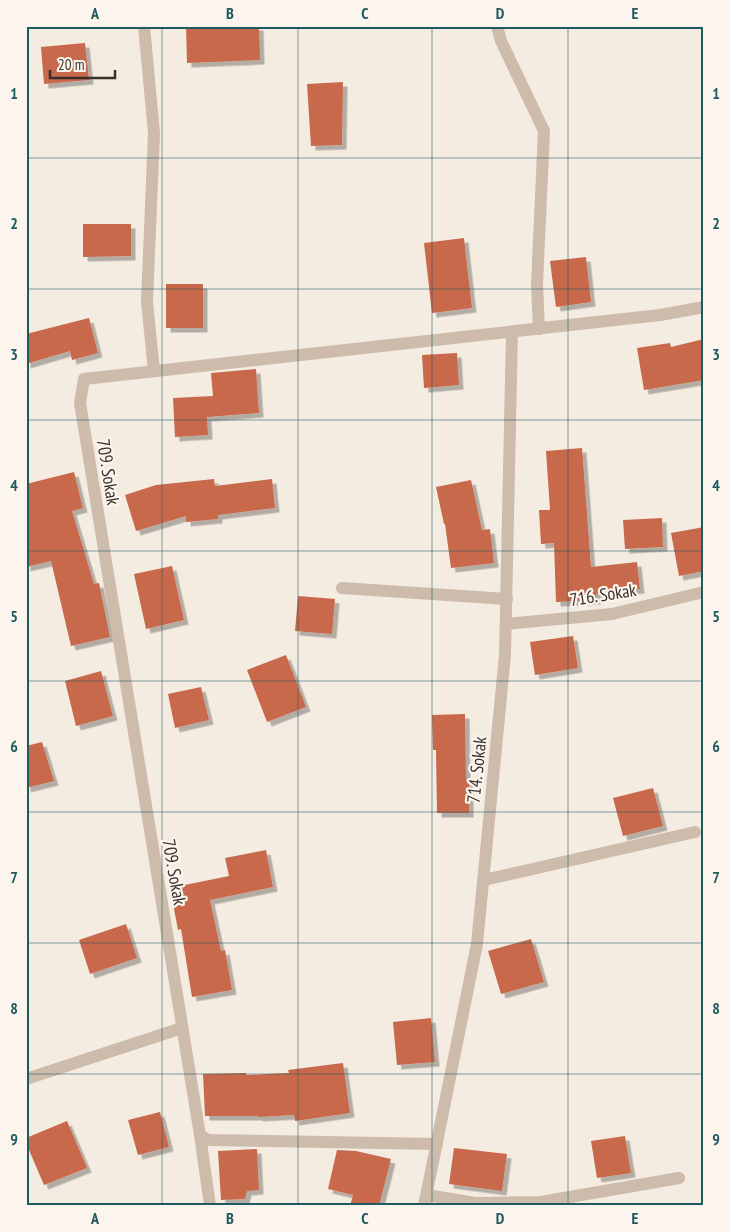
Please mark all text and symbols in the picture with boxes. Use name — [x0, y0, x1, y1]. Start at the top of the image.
text: A — [90, 3, 100, 23]
text: B — [226, 3, 234, 23]
text: C — [361, 3, 369, 23]
text: D — [496, 3, 505, 23]
text: E — [632, 3, 639, 23]
scale bar — [50, 48, 115, 80]
text: 20 m — [58, 55, 84, 74]
text: 1 — [10, 83, 18, 103]
text: 1 — [712, 83, 720, 103]
text: 2 — [10, 213, 18, 233]
text: 2 — [712, 213, 720, 233]
text: 3 — [10, 344, 18, 364]
text: 3 — [712, 344, 720, 364]
street label: 709. Sokak — [92, 437, 125, 507]
text: 4 — [10, 475, 18, 495]
text: 4 — [712, 475, 720, 495]
street label: 716. Sokak — [568, 578, 638, 611]
text: 5 — [10, 606, 18, 626]
text: 5 — [712, 606, 720, 626]
text: 6 — [10, 736, 18, 756]
street label: 714. Sokak — [462, 736, 491, 804]
text: 6 — [712, 736, 720, 756]
street label: 709. Sokak — [157, 837, 192, 907]
text: 7 — [10, 867, 18, 887]
text: 7 — [712, 867, 720, 887]
text: 8 — [10, 998, 18, 1018]
text: 8 — [712, 998, 720, 1018]
text: 9 — [10, 1129, 18, 1149]
text: 9 — [712, 1129, 720, 1149]
text: A — [90, 1208, 100, 1228]
text: B — [226, 1208, 234, 1228]
text: C — [361, 1208, 369, 1228]
text: D — [496, 1208, 505, 1228]
text: E — [632, 1208, 639, 1228]

